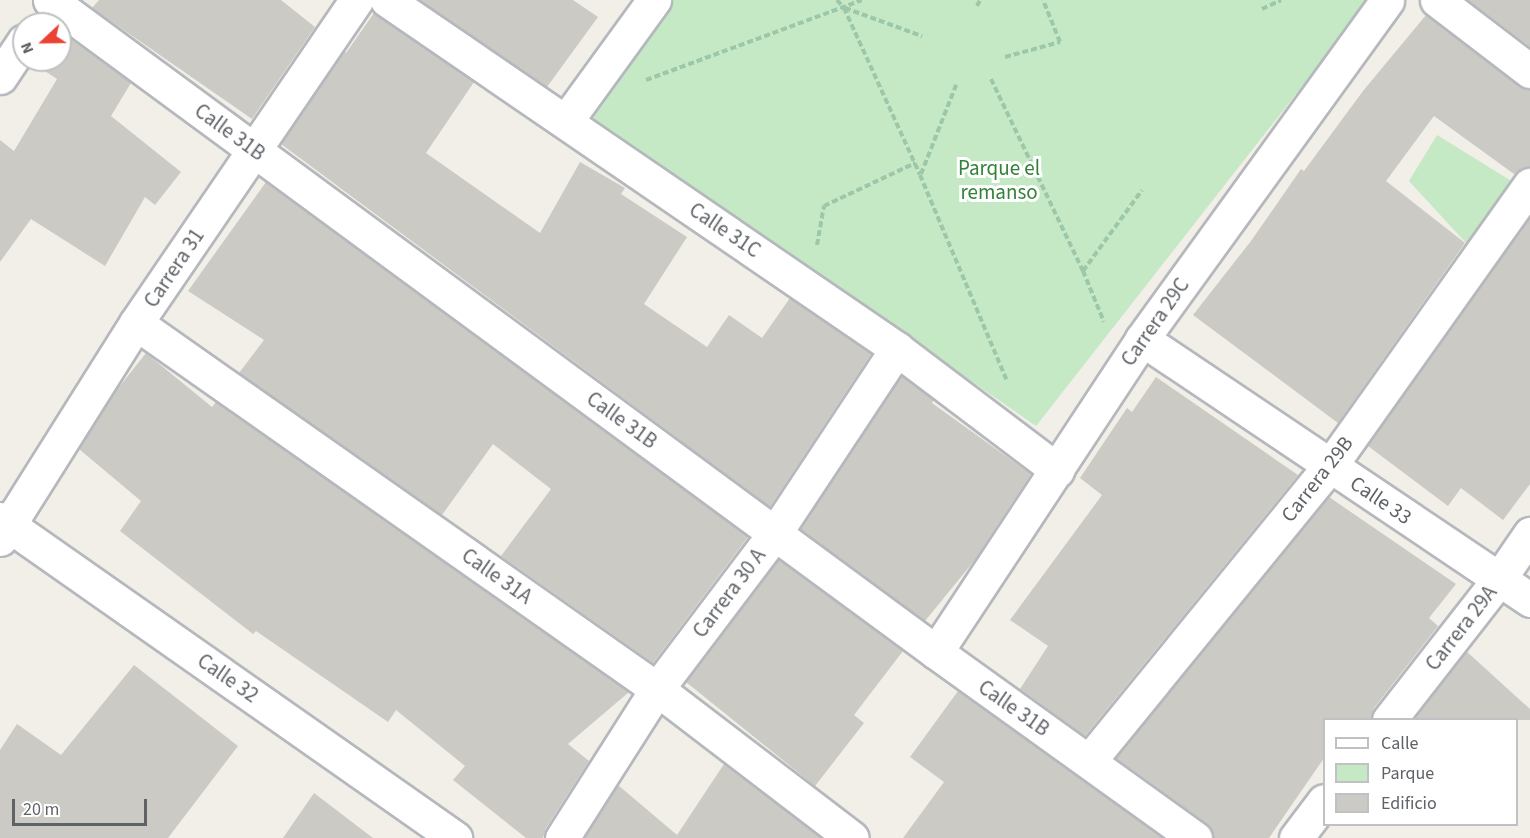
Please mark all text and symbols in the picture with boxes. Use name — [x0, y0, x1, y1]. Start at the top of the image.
north arrow — [12, 12, 72, 72]
text: N — [15, 39, 39, 57]
street label: Calle 31B — [190, 98, 270, 166]
park label: Parque el remanso — [958, 155, 1040, 205]
street label: Calle 31C — [684, 197, 766, 263]
street label: Carrera 31 — [138, 224, 210, 312]
street label: Carrera 29C — [1115, 273, 1195, 371]
street label: Calle 31B — [582, 386, 662, 454]
street label: Carrera 29B — [1276, 431, 1358, 527]
street label: Calle 33 — [1345, 470, 1417, 530]
street label: Calle 31A — [457, 543, 537, 609]
street label: Carrera 30 A — [687, 543, 771, 643]
street label: Carrera 29A — [1420, 580, 1502, 676]
street label: Calle 32 — [193, 648, 263, 708]
street label: Calle 31B — [974, 674, 1054, 742]
legend — [1323, 718, 1518, 826]
text: Calle — [1381, 731, 1418, 756]
text: Parque — [1381, 761, 1434, 786]
scale bar — [15, 787, 150, 825]
text: Edificio — [1381, 791, 1437, 816]
text: 20 m — [23, 797, 59, 822]

